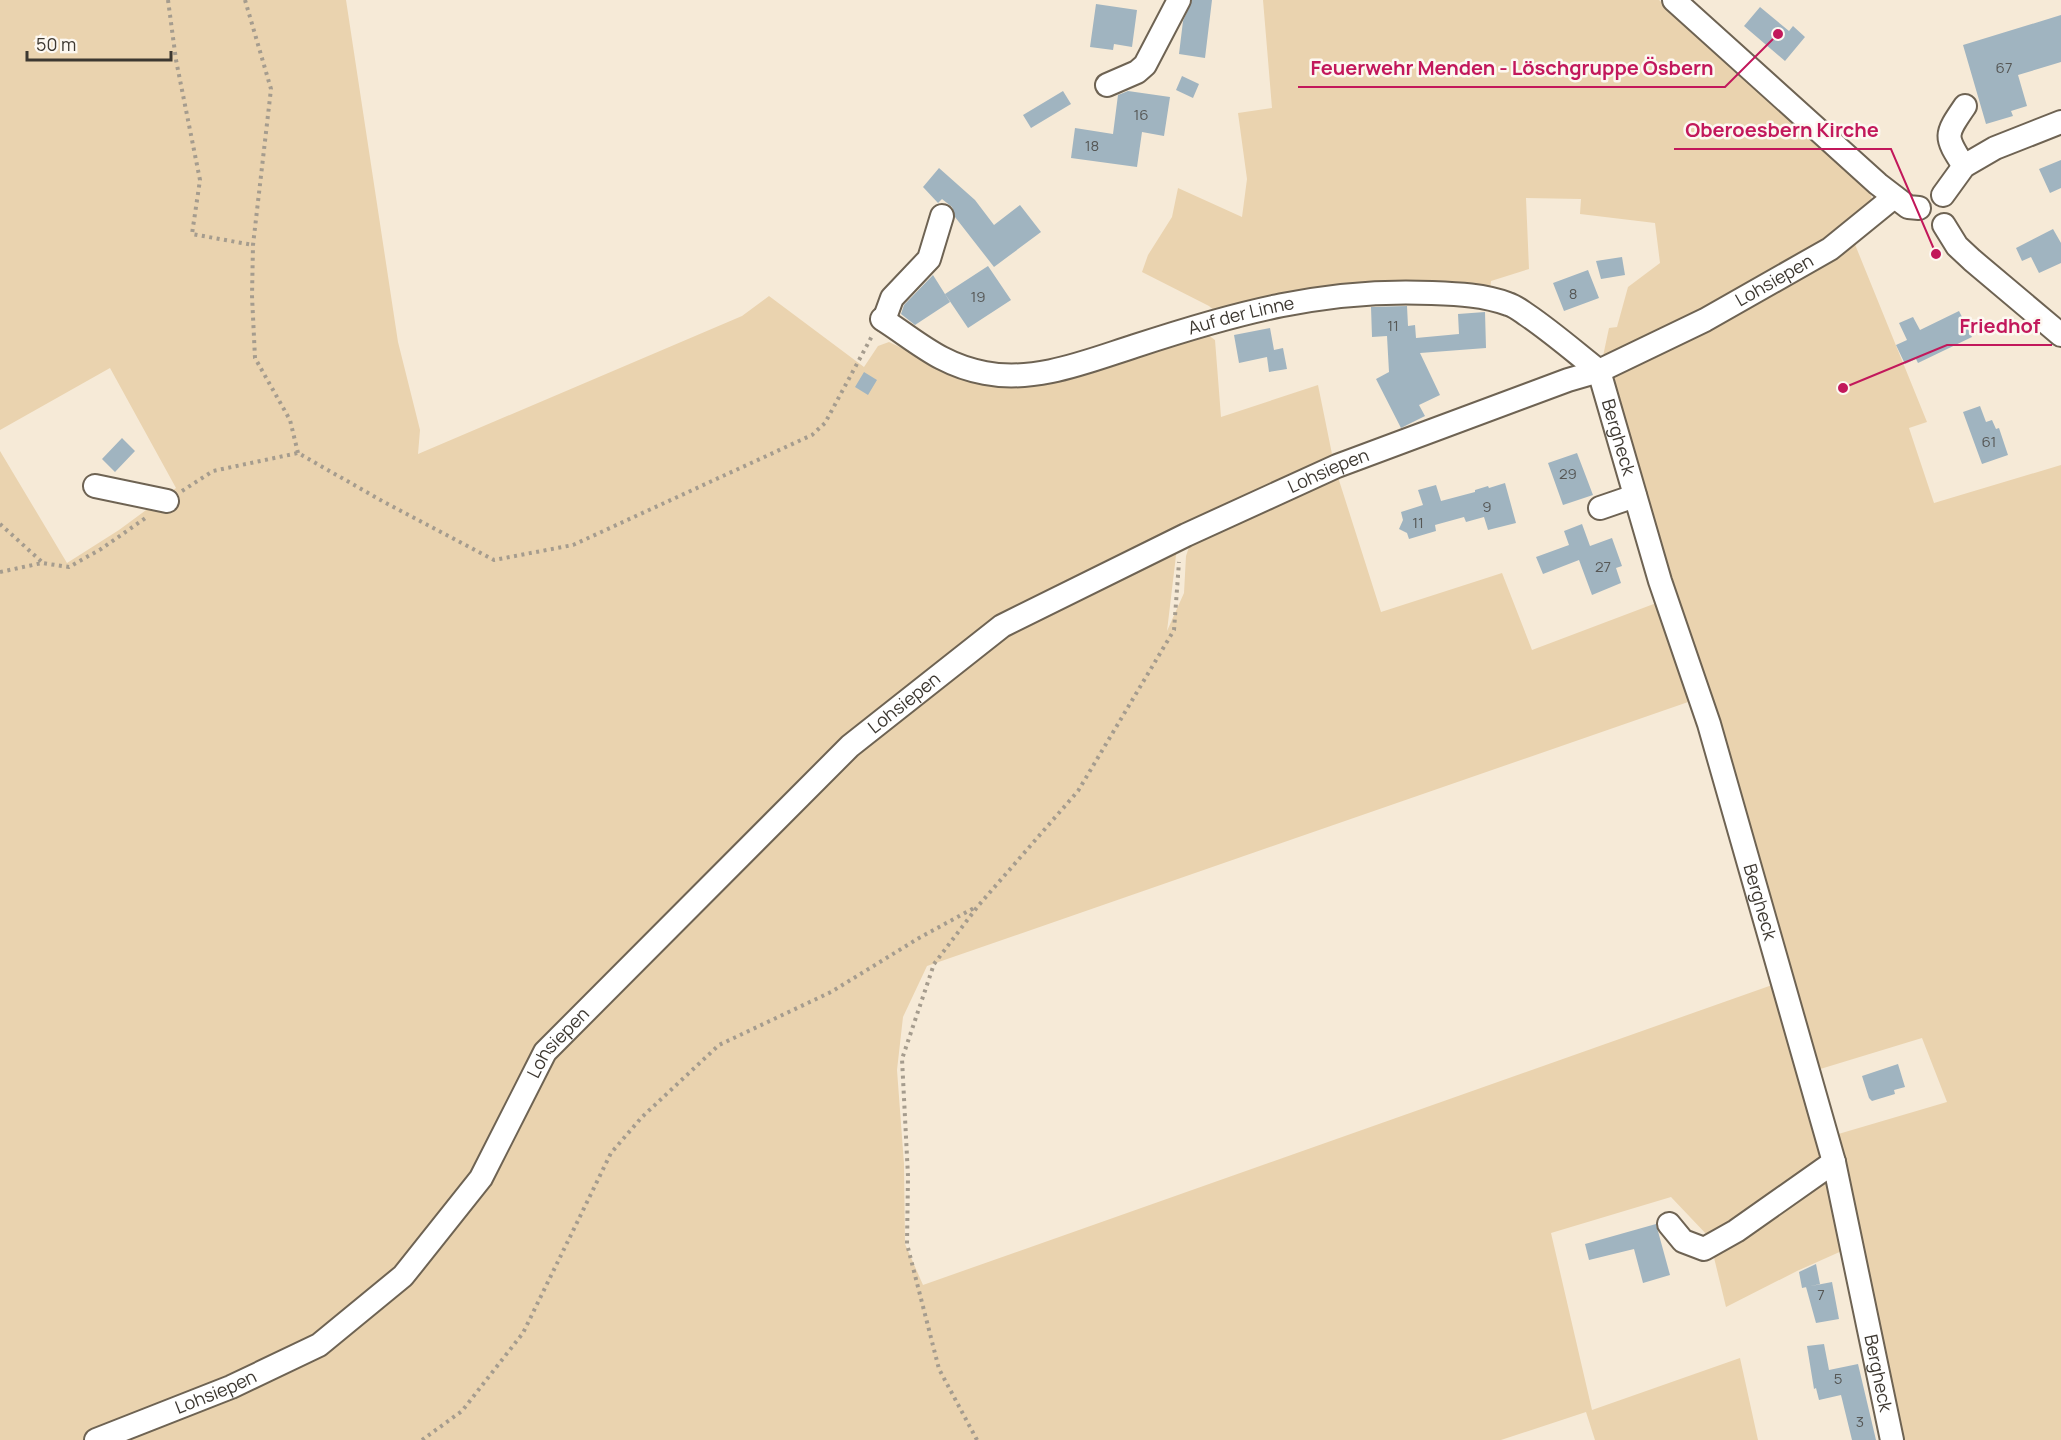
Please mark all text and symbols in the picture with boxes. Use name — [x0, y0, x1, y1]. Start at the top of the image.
scale bar — [27, 24, 171, 62]
text: 50 m — [36, 32, 76, 56]
callout: Feuerwehr Menden - Löschgruppe Ösbern — [1298, 49, 1725, 87]
text: Feuerwehr Menden - Löschgruppe Ösbern — [1311, 54, 1713, 81]
house number: 67 — [1996, 57, 2012, 78]
house number: 16 — [1133, 104, 1149, 125]
callout: Oberoesbern Kirche — [1674, 111, 1891, 149]
text: Oberoesbern Kirche — [1685, 116, 1879, 143]
house number: 18 — [1085, 135, 1099, 156]
street label: Lohsiepen — [1731, 248, 1817, 311]
house number: 8 — [1569, 283, 1577, 304]
house number: 19 — [970, 286, 986, 307]
street label: Auf der Linne — [1185, 290, 1296, 340]
callout: Friedhof — [1947, 307, 2052, 345]
text: Friedhof — [1960, 312, 2041, 339]
house number: 11 — [1387, 315, 1399, 336]
street label: Bergheck — [1597, 396, 1642, 479]
house number: 61 — [1982, 431, 1996, 452]
street label: Lohsiepen — [1284, 442, 1372, 498]
house number: 29 — [1559, 463, 1577, 484]
house number: 9 — [1482, 496, 1492, 517]
house number: 11 — [1412, 512, 1424, 533]
house number: 27 — [1595, 556, 1611, 577]
street label: Lohsiepen — [862, 666, 945, 738]
street label: Bergheck — [1738, 861, 1783, 944]
street label: Lohsiepen — [521, 1002, 594, 1082]
house number: 7 — [1817, 1284, 1825, 1305]
street label: Bergheck — [1859, 1332, 1899, 1415]
street label: Lohsiepen — [171, 1364, 260, 1419]
house number: 5 — [1834, 1368, 1842, 1389]
house number: 3 — [1856, 1411, 1864, 1432]

